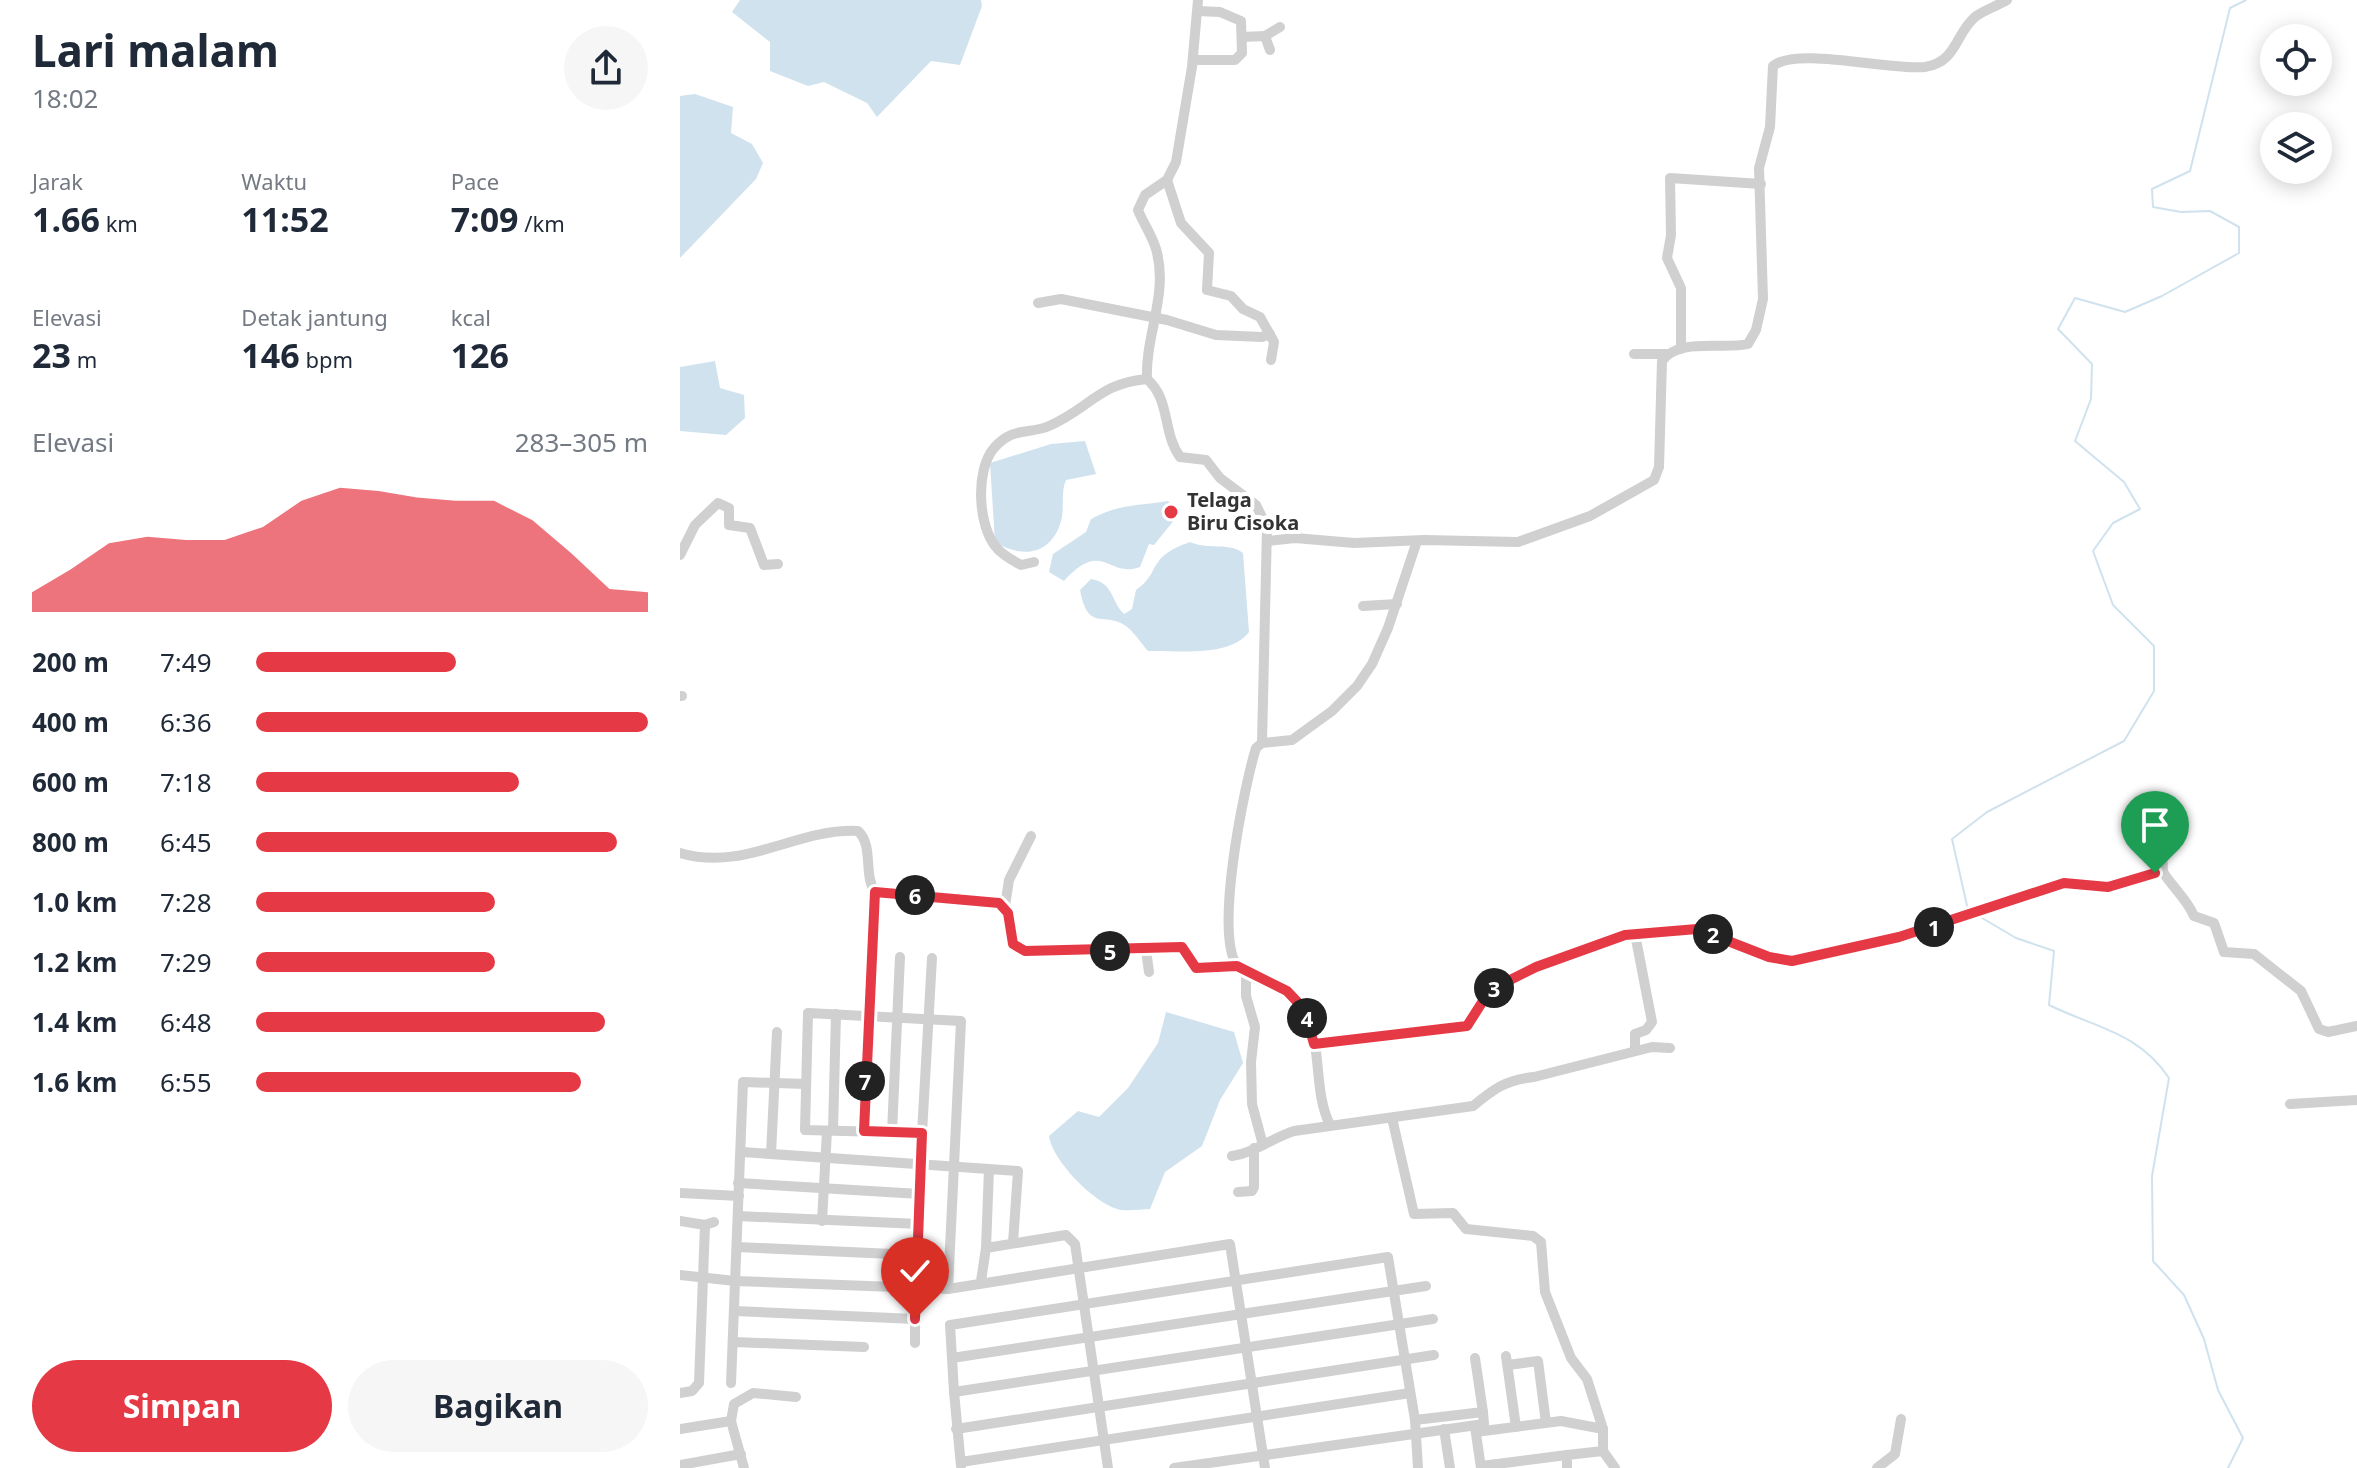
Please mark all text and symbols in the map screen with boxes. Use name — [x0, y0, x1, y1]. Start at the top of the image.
text: Lari malam — [32, 20, 279, 80]
map controls — [2260, 24, 2332, 184]
button: locate — [2260, 24, 2332, 96]
button: share — [564, 26, 648, 110]
text: 18:02 — [32, 80, 98, 116]
button: layers — [2260, 112, 2332, 184]
text: Jarak — [32, 166, 83, 196]
text: Waktu — [241, 166, 307, 196]
text: Pace — [451, 166, 499, 196]
text: 1.66 — [32, 196, 100, 242]
text: 11:52 — [241, 196, 329, 242]
text: 7:09 — [451, 196, 519, 242]
text: km — [100, 208, 138, 238]
text: /km — [519, 208, 565, 238]
text: Elevasi — [32, 302, 102, 332]
text: Detak jantung — [241, 302, 388, 332]
text: kcal — [451, 302, 491, 332]
text: 23 — [32, 332, 71, 378]
text: 146 — [241, 332, 300, 378]
text: 126 — [451, 332, 509, 378]
text: m — [71, 344, 97, 374]
text: bpm — [300, 344, 353, 374]
text: Elevasi — [32, 424, 114, 460]
text: 283–305 m — [515, 424, 648, 460]
place label: Telaga Biru Cisoka — [1187, 486, 1299, 536]
marker: Telaga Biru Cisoka — [1162, 503, 1180, 521]
text: 200 m — [32, 644, 109, 680]
text: 7:49 — [160, 644, 212, 680]
text: 400 m — [32, 704, 109, 740]
text: 6:36 — [160, 704, 212, 740]
text: 600 m — [32, 764, 109, 800]
text: 7:18 — [160, 764, 212, 800]
pin — [2121, 791, 2189, 873]
icon: arrive — [2133, 803, 2177, 847]
text: 800 m — [32, 824, 109, 860]
text: 6:45 — [160, 824, 212, 860]
pin: 6 — [895, 875, 935, 915]
text: 6 — [909, 880, 921, 910]
text: 1.0 km — [32, 884, 117, 920]
text: 7:28 — [160, 884, 212, 920]
pin: 1 — [1914, 907, 1954, 947]
text: 1 — [1928, 912, 1940, 942]
pin: 2 — [1693, 914, 1733, 954]
text: 2 — [1707, 919, 1719, 949]
pin: 5 — [1090, 931, 1130, 971]
text: 5 — [1104, 936, 1116, 966]
text: 1.2 km — [32, 944, 117, 980]
text: 7:29 — [160, 944, 212, 980]
pin: 3 — [1474, 968, 1514, 1008]
text: 3 — [1488, 973, 1500, 1003]
pin: 4 — [1287, 998, 1327, 1038]
text: 4 — [1301, 1003, 1313, 1033]
text: 1.4 km — [32, 1004, 117, 1040]
text: 6:48 — [160, 1004, 212, 1040]
pin: 7 — [845, 1061, 885, 1101]
text: 1.6 km — [32, 1064, 117, 1100]
text: 6:55 — [160, 1064, 212, 1100]
text: 7 — [859, 1066, 871, 1096]
pin — [881, 1237, 949, 1319]
icon: check — [893, 1249, 937, 1293]
button: Simpan — [32, 1360, 332, 1452]
button: Bagikan — [348, 1360, 648, 1452]

